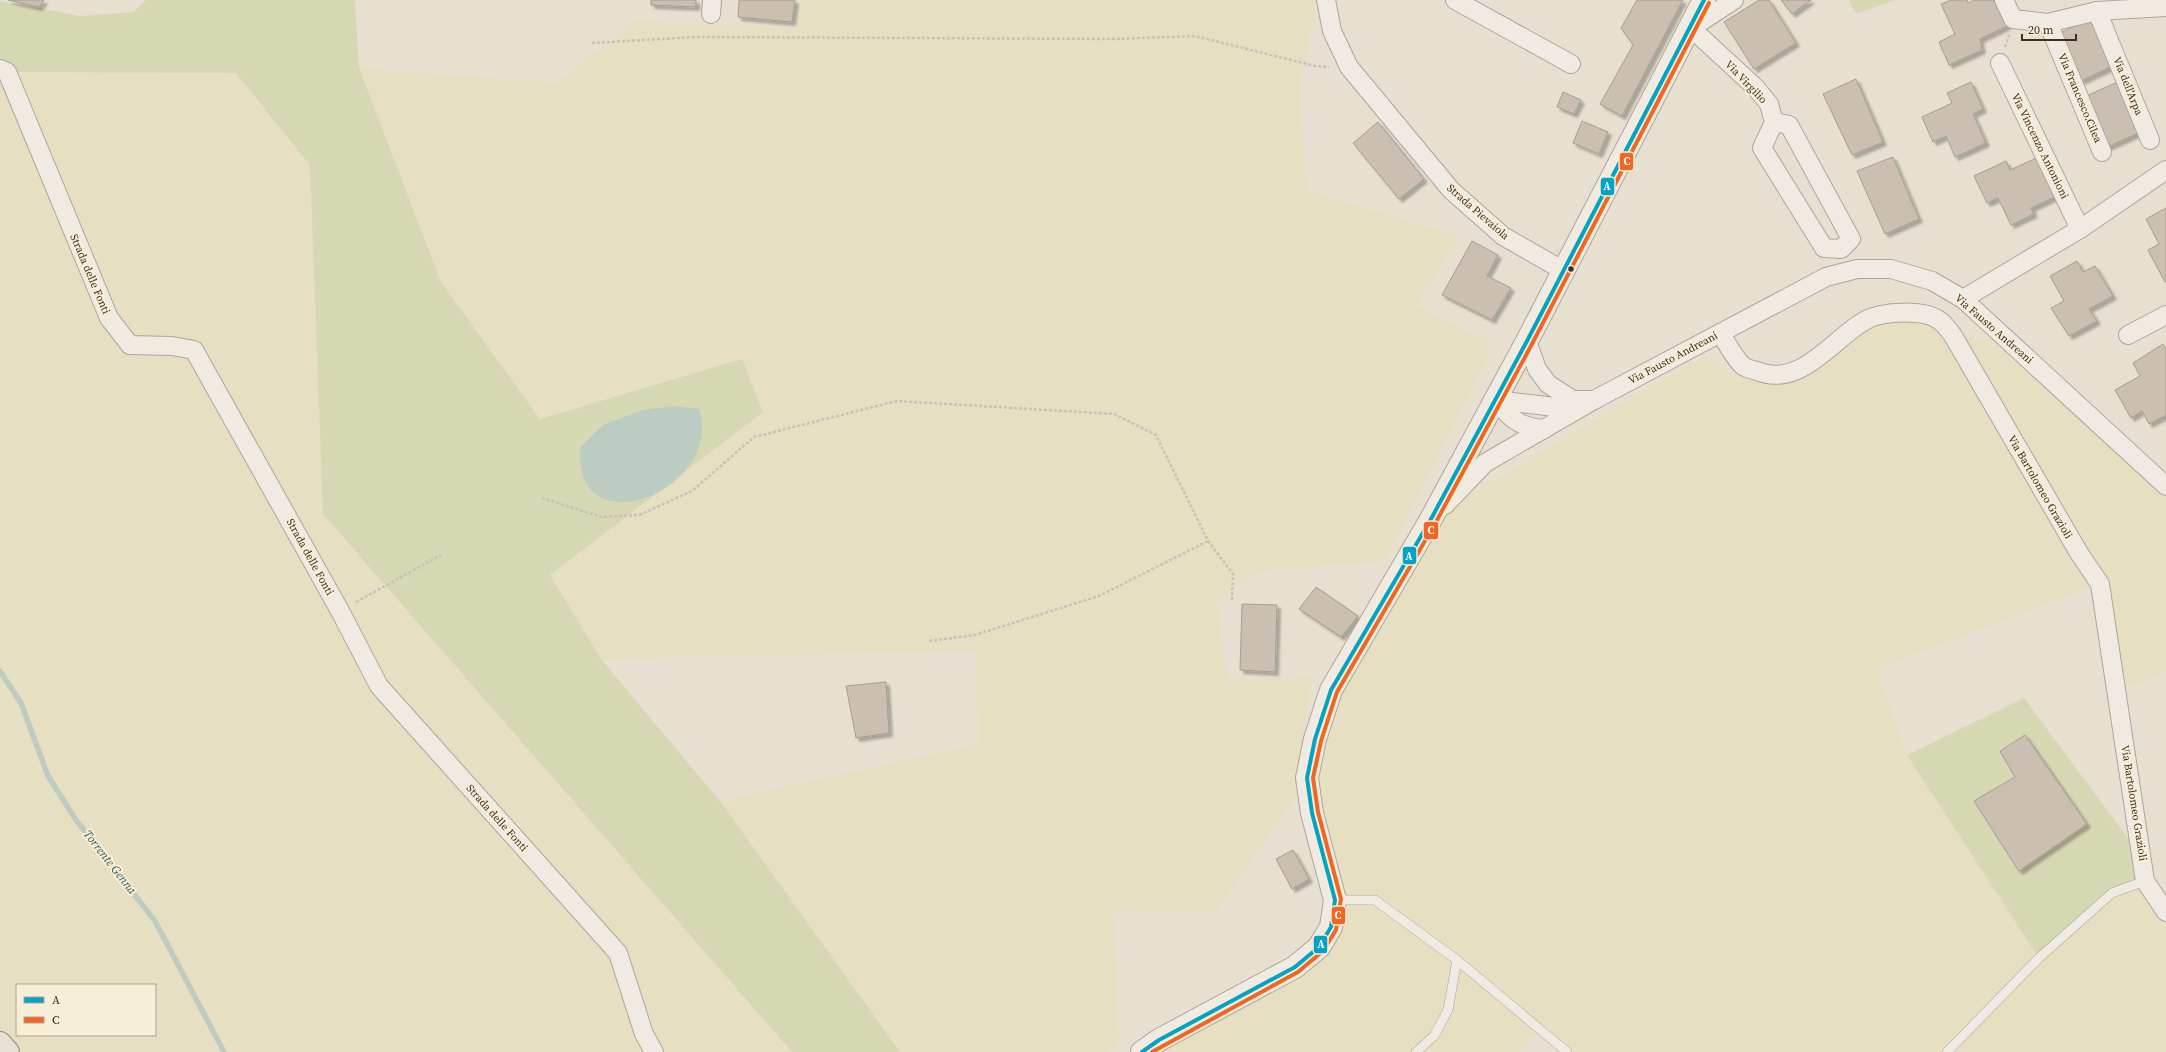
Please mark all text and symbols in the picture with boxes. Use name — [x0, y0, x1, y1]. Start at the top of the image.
scale bar — [2022, 16, 2076, 42]
text: 20 m — [2028, 22, 2054, 38]
street label: Via Francesco.Cilea — [2054, 51, 2106, 145]
street label: Via dell'Arpa — [2109, 55, 2147, 118]
street label: Via Virgilio — [1722, 57, 1770, 107]
street label: Via Vincenzo Antonioni — [2008, 91, 2072, 201]
line badge: C — [1619, 152, 1634, 171]
text: C — [1624, 154, 1631, 169]
line badge: A — [1600, 177, 1615, 196]
text: A — [1603, 179, 1611, 194]
street label: Strada Pievaiola — [1444, 181, 1513, 243]
street label: Strada delle Fonti — [66, 232, 114, 316]
unlabelled marker — [1566, 264, 1576, 274]
street label: Via Fausto Andreani — [1952, 291, 2036, 367]
street label: Via Fausto Andreani — [1626, 328, 1720, 388]
street label: Via Bartolomeo Grazioli — [2004, 432, 2076, 542]
street label: Strada delle Fonti — [283, 516, 337, 598]
line badge: C — [1423, 521, 1439, 540]
text: C — [1428, 523, 1435, 538]
line badge: A — [1402, 546, 1417, 565]
text: A — [1405, 549, 1413, 564]
street label: Via Bartolomeo Grazioli — [2117, 744, 2151, 862]
street label: Strada delle Fonti — [463, 781, 531, 855]
water label: Torrente Genna — [80, 827, 141, 898]
line badge: C — [1331, 906, 1346, 925]
text: C — [1335, 908, 1342, 923]
line badge: A — [1313, 935, 1328, 954]
text: A — [1317, 937, 1325, 952]
legend — [16, 984, 156, 1036]
text: A — [52, 992, 60, 1008]
text: C — [52, 1012, 60, 1028]

